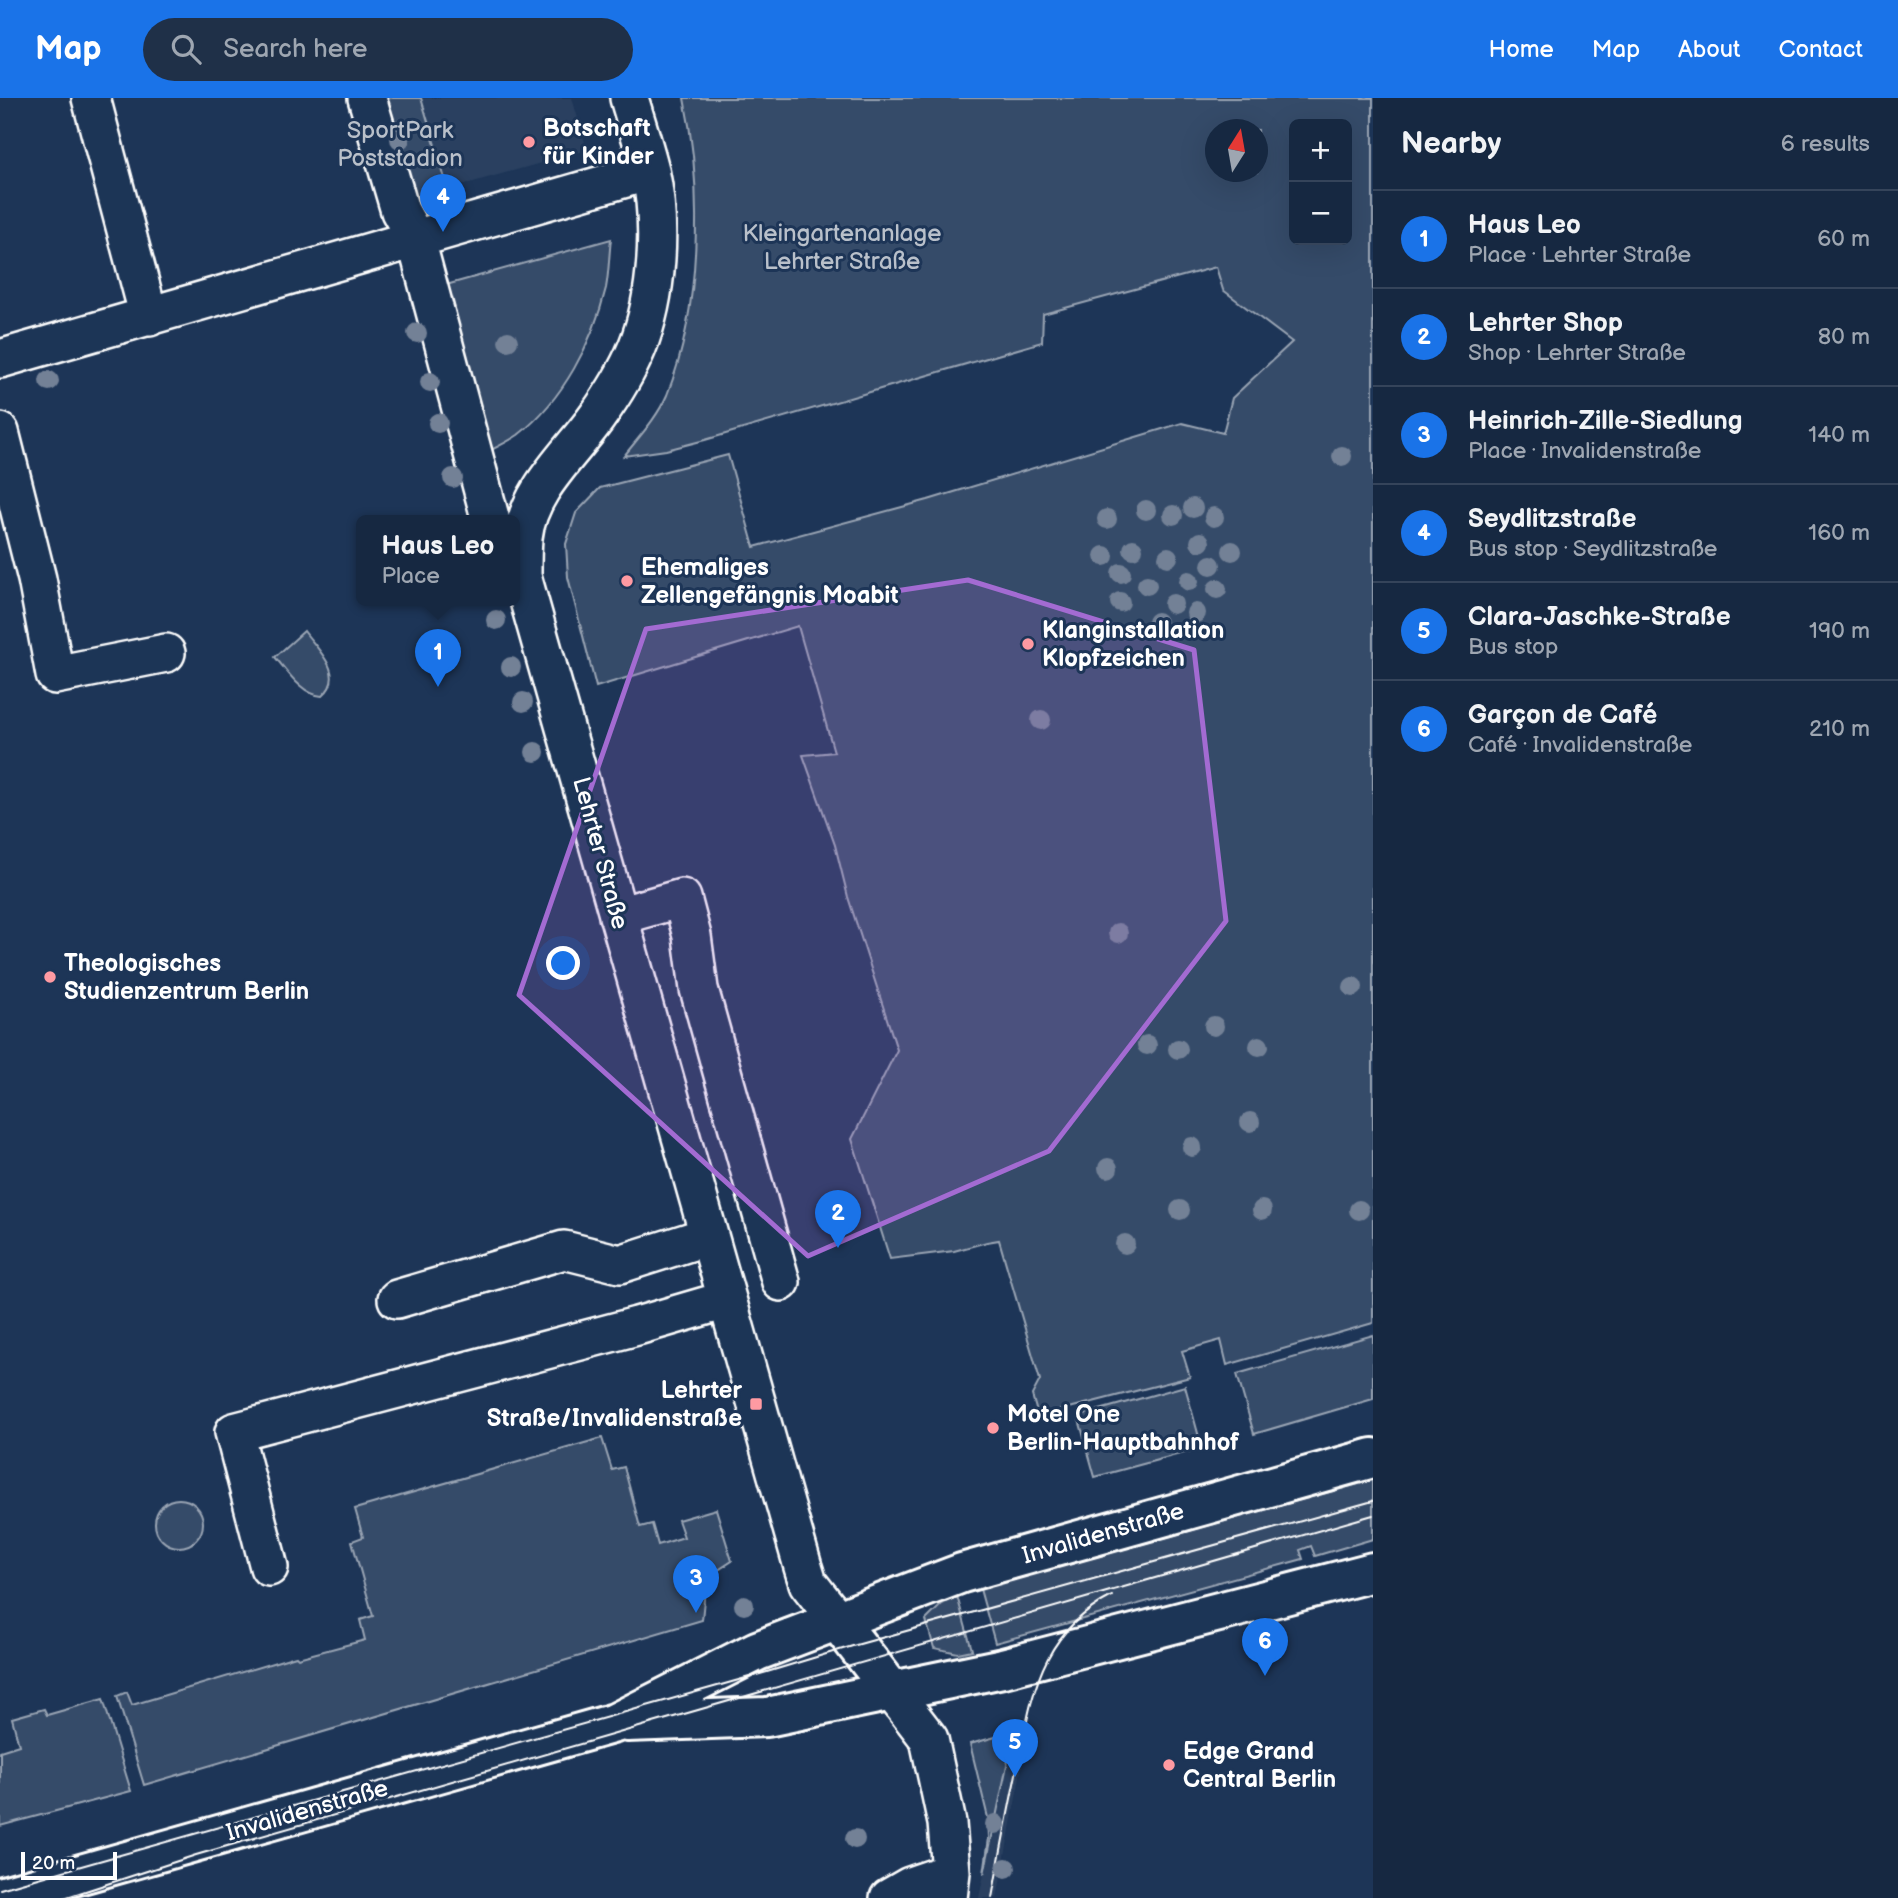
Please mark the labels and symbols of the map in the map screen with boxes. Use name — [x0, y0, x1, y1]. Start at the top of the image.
place label: Botschaft für Kinder — [543, 114, 654, 171]
park label: SportPark Poststadion — [337, 116, 463, 173]
north arrow — [1205, 119, 1268, 182]
marker: Botschaft für Kinder — [521, 134, 537, 150]
pin: 4 — [420, 174, 466, 232]
park label: Kleingartenanlage Lehrter Straße — [743, 219, 941, 276]
place label: Ehemaliges Zellengefängnis Moabit — [641, 553, 899, 610]
marker: Ehemaliges Zellengefängnis Moabit — [619, 573, 635, 589]
place label: Klanginstallation Klopfzeichen — [1042, 616, 1224, 673]
pin: 1 — [415, 629, 461, 687]
marker: Klanginstallation Klopfzeichen — [1020, 636, 1036, 652]
street label: Lehrter Straße — [566, 774, 635, 932]
your location — [546, 946, 580, 980]
place label: Theologisches Studienzentrum Berlin — [64, 949, 309, 1006]
marker: Theologisches Studienzentrum Berlin — [42, 969, 58, 985]
pin: 2 — [815, 1190, 861, 1248]
place label: Lehrter Straße/Invalidenstraße — [487, 1376, 742, 1433]
marker: Lehrter Straße/Invalidenstraße — [748, 1396, 764, 1412]
place label: Motel One Berlin-Hauptbahnhof — [1007, 1400, 1240, 1457]
marker: Motel One Berlin-Hauptbahnhof — [985, 1420, 1001, 1436]
street label: Invalidenstraße — [1019, 1497, 1187, 1570]
pin: 3 — [673, 1555, 719, 1613]
pin: 6 — [1242, 1618, 1288, 1676]
pin: 5 — [992, 1719, 1038, 1777]
place label: Edge Grand Central Berlin — [1183, 1737, 1336, 1794]
marker: Edge Grand Central Berlin — [1161, 1757, 1177, 1773]
street label: Invalidenstraße — [223, 1774, 391, 1847]
scale bar — [21, 1849, 117, 1881]

